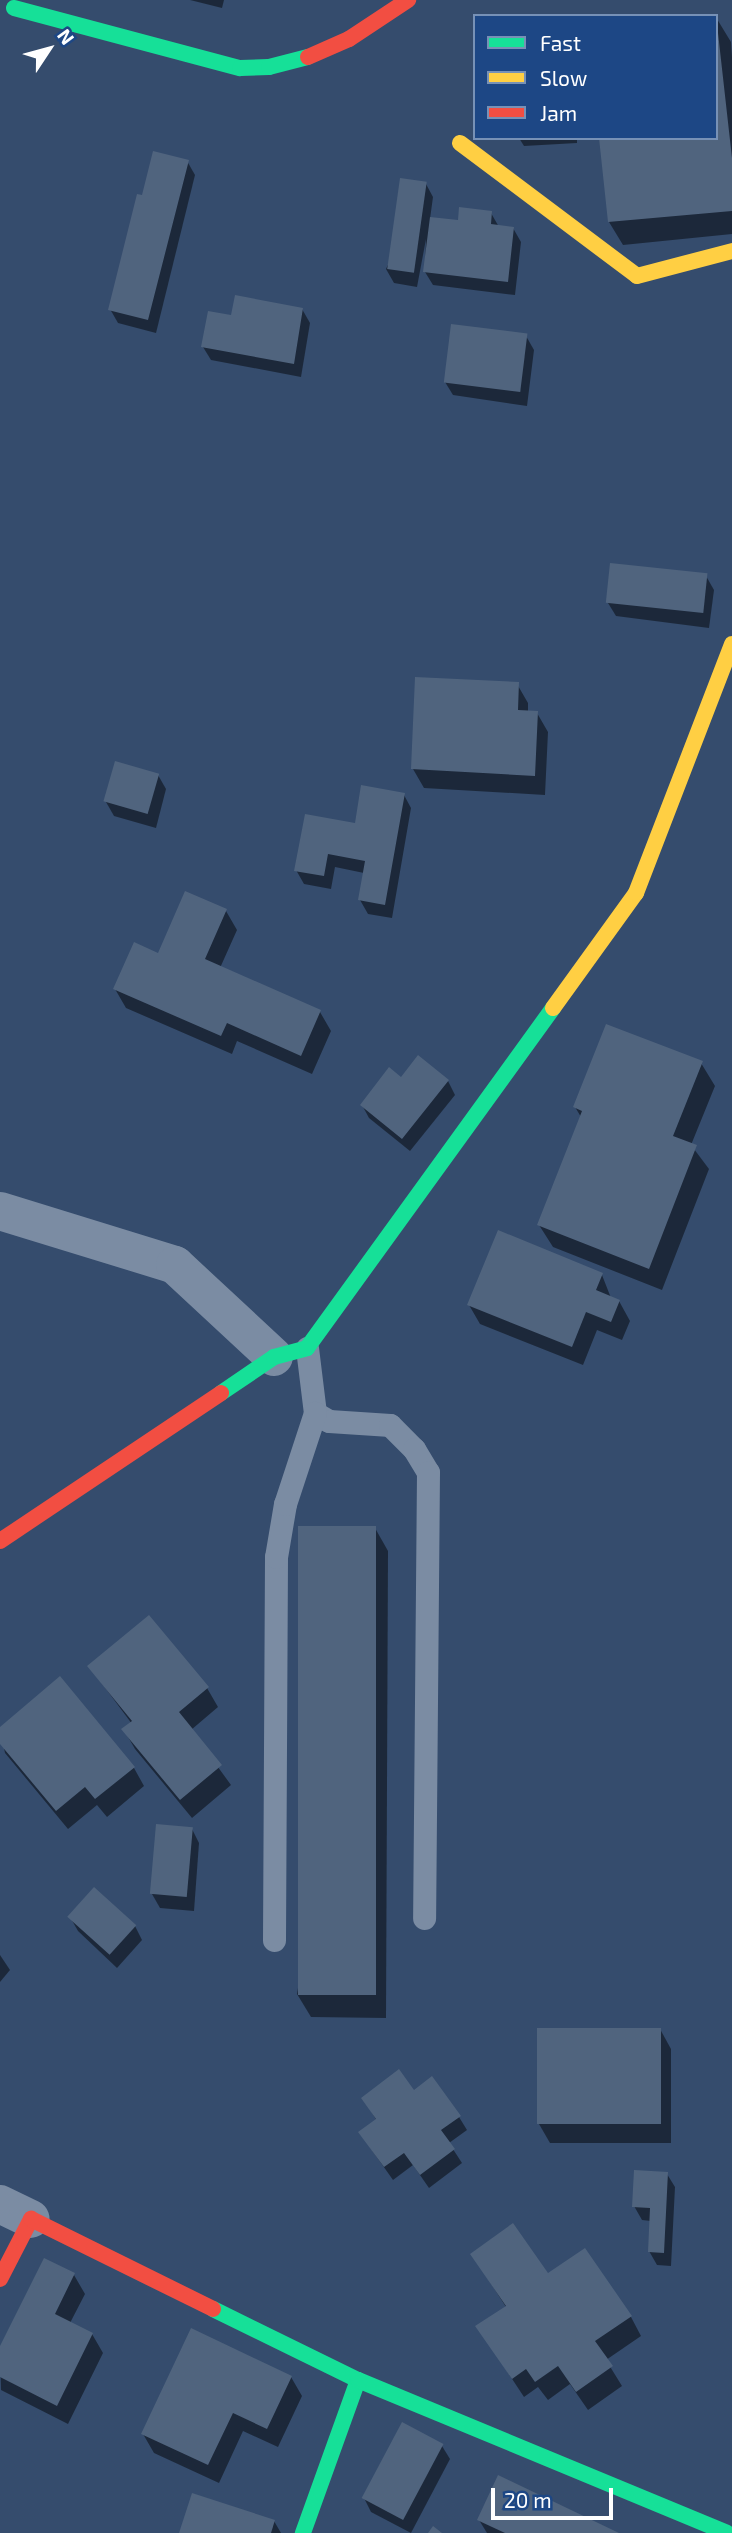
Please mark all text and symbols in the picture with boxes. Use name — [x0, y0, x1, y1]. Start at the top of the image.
north arrow — [14, 14, 84, 84]
legend — [473, 14, 718, 140]
text: N — [53, 24, 80, 49]
text: Fast — [540, 30, 581, 55]
text: Slow — [540, 65, 587, 90]
text: Jam — [540, 100, 577, 125]
scale bar — [494, 2474, 616, 2518]
text: 20 m — [504, 2487, 552, 2512]

